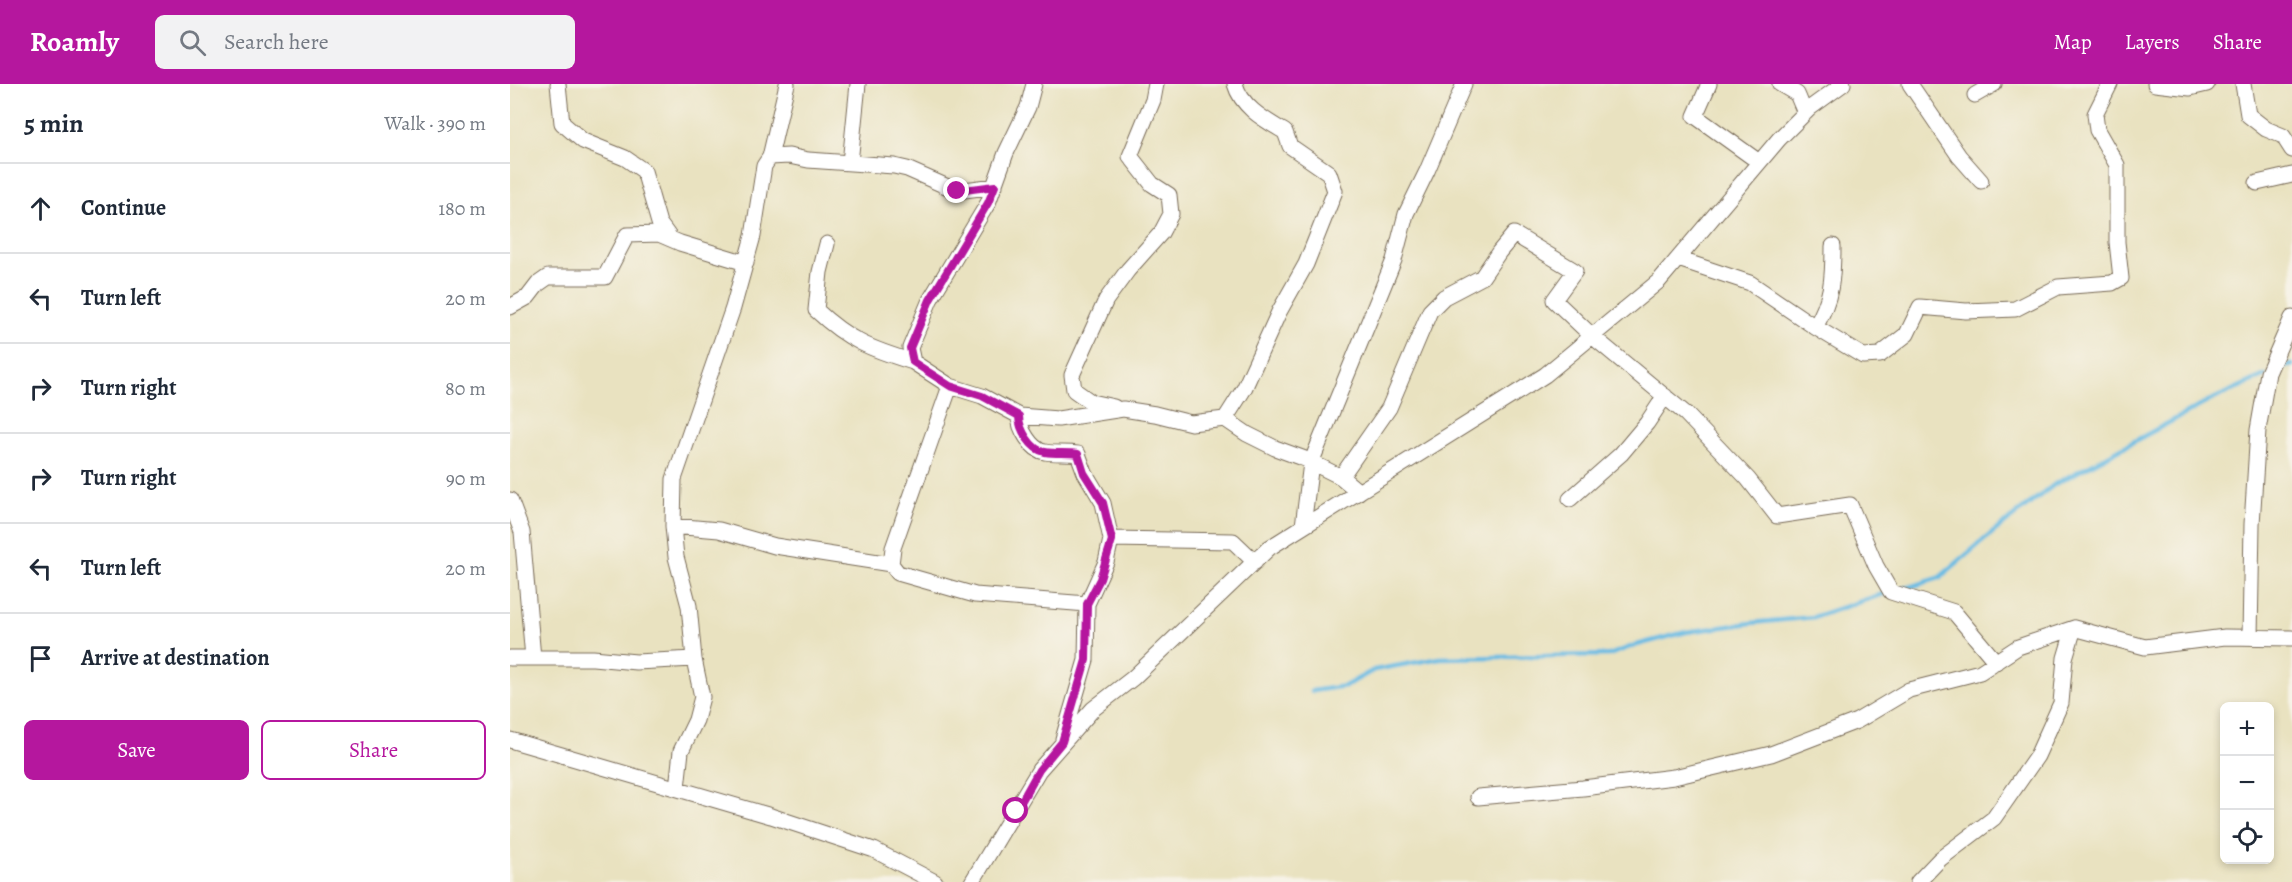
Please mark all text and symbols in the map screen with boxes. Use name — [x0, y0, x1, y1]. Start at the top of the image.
search box — [155, 15, 575, 69]
text: Roamly — [30, 23, 119, 61]
icon: search — [176, 26, 209, 59]
text: Search here — [224, 27, 329, 57]
text: Map — [2053, 28, 2092, 56]
text: Layers — [2125, 28, 2180, 56]
text: Share — [2213, 28, 2262, 56]
text: 5 min — [24, 106, 84, 141]
text: Walk · 390 m — [384, 110, 486, 137]
route end — [943, 177, 969, 203]
icon: ahead — [24, 192, 57, 225]
text: Continue — [81, 193, 166, 223]
text: 180 m — [438, 195, 486, 222]
icon: left — [24, 282, 57, 315]
text: Turn left — [81, 283, 161, 313]
text: 20 m — [445, 285, 486, 312]
icon: right — [24, 372, 57, 405]
text: Turn right — [81, 373, 177, 403]
text: 80 m — [445, 375, 486, 402]
icon: right — [24, 462, 57, 495]
text: Turn right — [81, 463, 177, 493]
text: 90 m — [446, 465, 486, 492]
icon: left — [24, 552, 57, 585]
text: Turn left — [81, 553, 161, 583]
text: 20 m — [445, 555, 486, 582]
icon: arrive — [24, 642, 57, 675]
text: Arrive at destination — [81, 643, 270, 673]
map controls — [2220, 702, 2274, 864]
button: + — [2220, 702, 2274, 756]
button: Save — [24, 720, 249, 780]
button: Share — [261, 720, 486, 780]
button: − — [2220, 756, 2274, 810]
route start — [1002, 797, 1028, 823]
button: locate — [2220, 810, 2274, 864]

